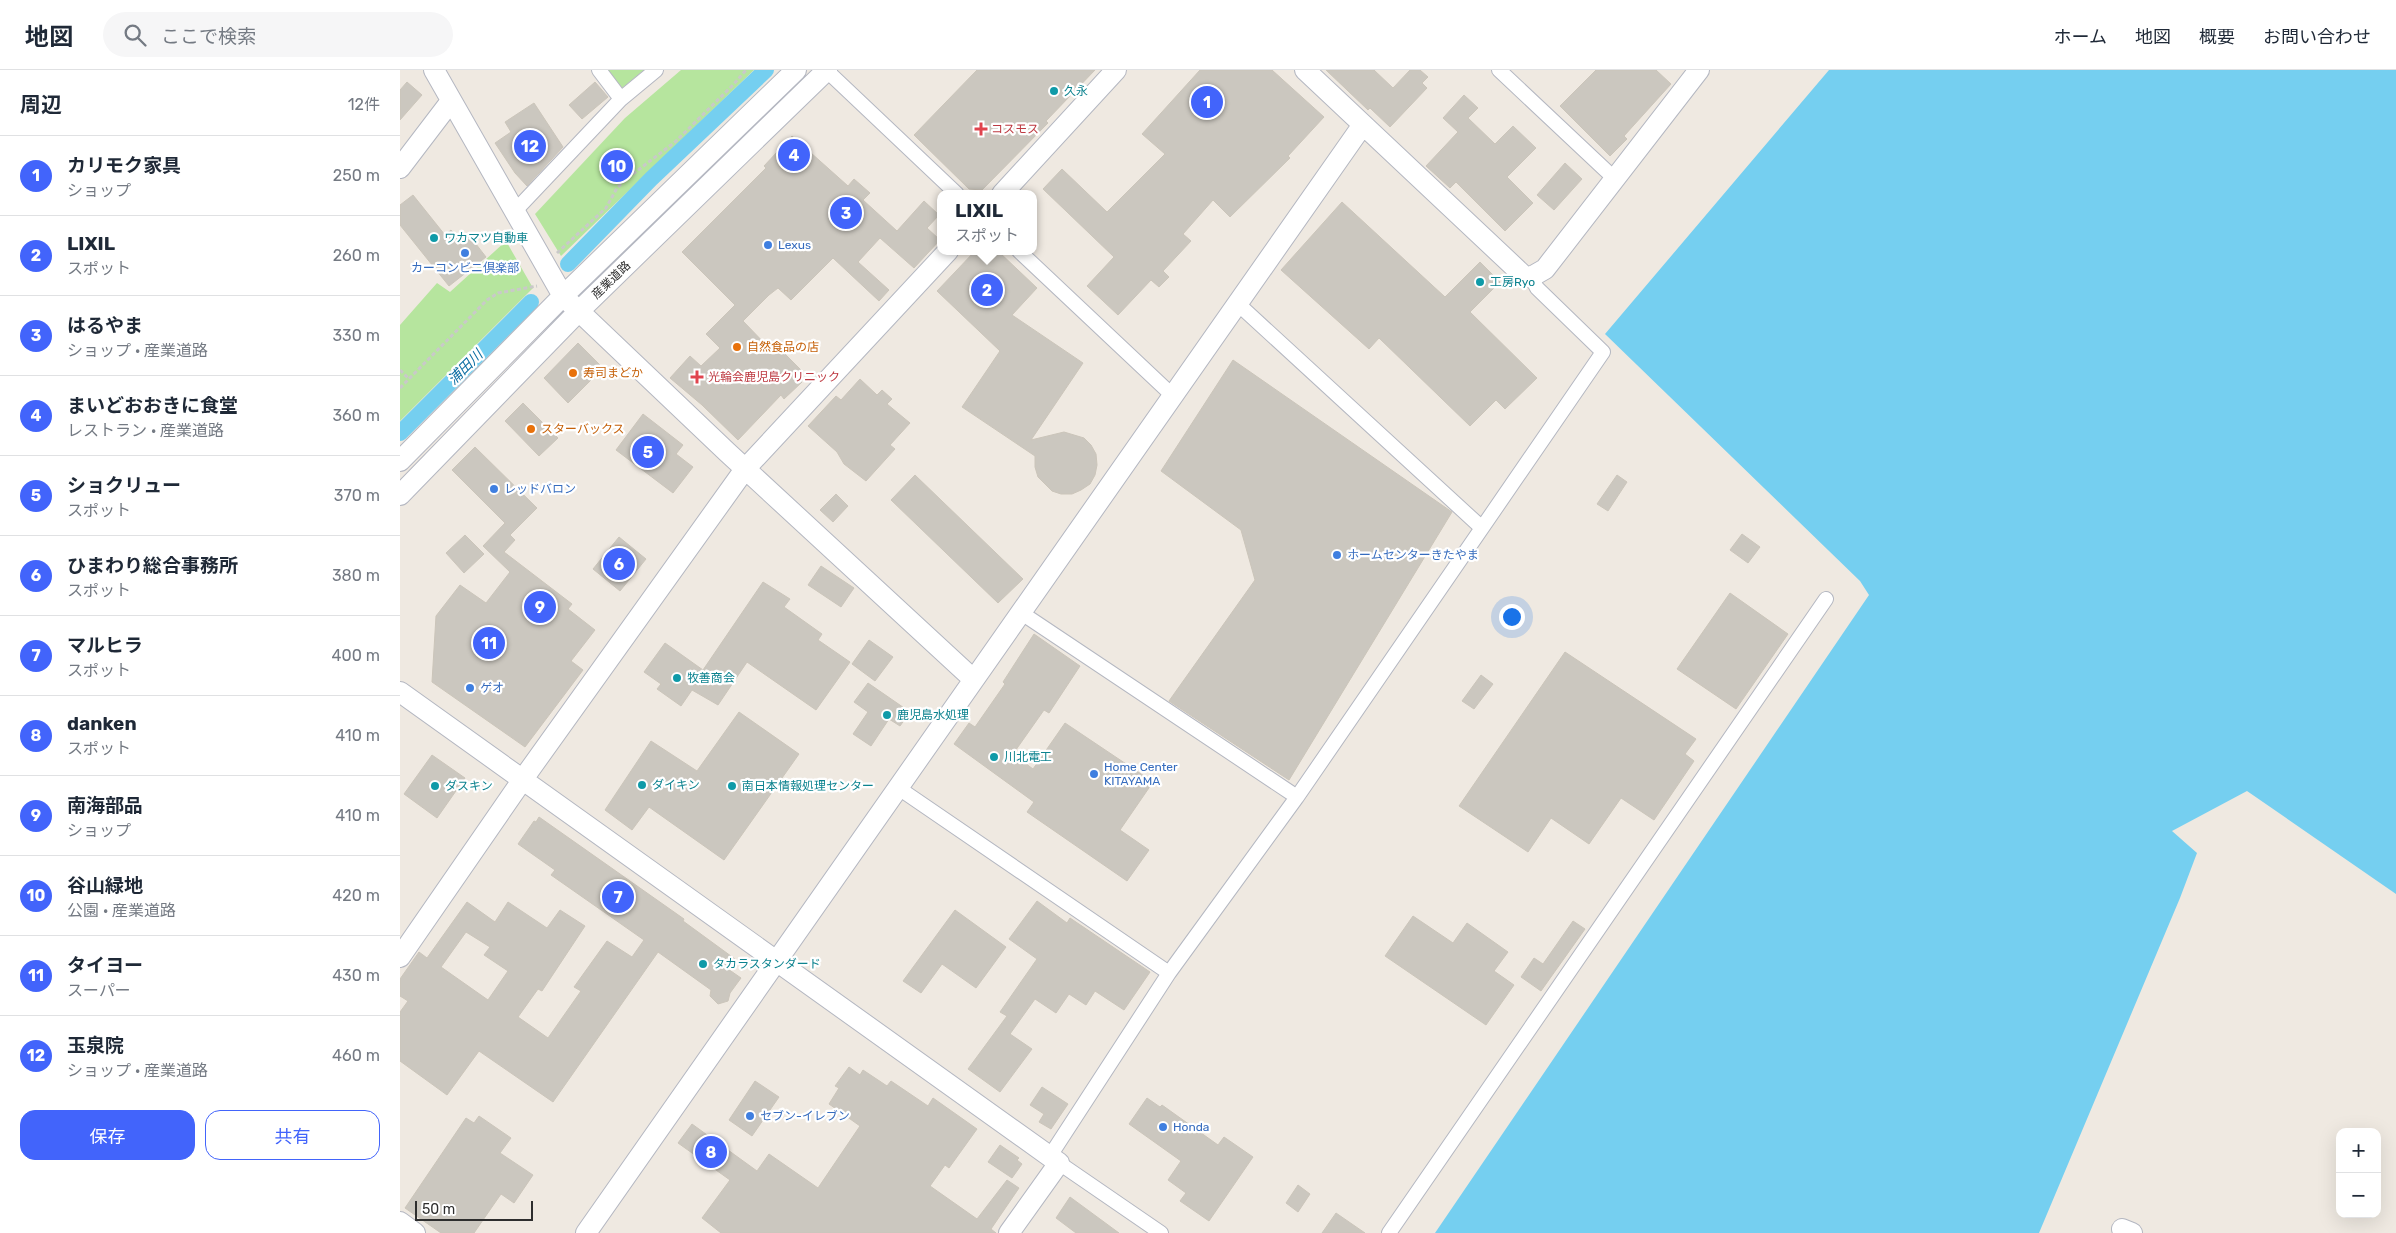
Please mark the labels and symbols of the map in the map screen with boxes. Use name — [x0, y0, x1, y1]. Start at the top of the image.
pin: 1 — [1191, 83, 1223, 121]
place label: 久永 — [1064, 84, 1088, 98]
marker: 久永 — [1048, 85, 1060, 97]
place label: コスモス — [991, 122, 1039, 136]
marker: コスモス — [975, 123, 987, 135]
pin: 12 — [514, 127, 546, 165]
pin: 4 — [778, 136, 810, 174]
pin: 10 — [601, 147, 633, 185]
pin: 3 — [830, 194, 862, 232]
place label: ワカマツ自動車 — [444, 231, 528, 245]
marker: ワカマツ自動車 — [428, 232, 440, 244]
place label: Lexus — [778, 238, 811, 252]
marker: Lexus — [762, 239, 774, 251]
marker: カーコンビニ倶楽部 — [459, 247, 471, 259]
street label: 産業道路 — [589, 258, 633, 302]
place label: カーコンビニ倶楽部 — [411, 261, 519, 275]
pin: 2 — [971, 271, 1003, 309]
place label: 工房Ryo — [1490, 275, 1535, 289]
marker: 工房Ryo — [1474, 276, 1486, 288]
place label: 自然食品の店 — [747, 340, 819, 354]
marker: 自然食品の店 — [731, 341, 743, 353]
water label: 浦田川 — [444, 345, 488, 388]
place label: 寿司まどか — [583, 366, 643, 380]
marker: 寿司まどか — [567, 367, 579, 379]
marker: 光輪会鹿児島クリニック — [690, 370, 704, 384]
place label: 光輪会鹿児島クリニック — [708, 370, 840, 384]
place label: スターバックス — [541, 422, 625, 436]
marker: スターバックス — [525, 423, 537, 435]
pin: 5 — [632, 433, 664, 471]
place label: レッドバロン — [504, 482, 576, 496]
marker: レッドバロン — [488, 483, 500, 495]
pin: 6 — [603, 545, 635, 583]
place label: ホームセンターきたやま — [1347, 548, 1479, 562]
marker: ホームセンターきたやま — [1331, 549, 1343, 561]
pin: 9 — [524, 588, 556, 626]
your location — [1499, 604, 1525, 630]
pin: 11 — [473, 624, 505, 662]
place label: 牧善商会 — [687, 671, 735, 685]
marker: 牧善商会 — [671, 672, 683, 684]
place label: ゲオ — [480, 681, 504, 695]
marker: ゲオ — [464, 682, 476, 694]
place label: 鹿児島水処理 — [897, 708, 969, 722]
marker: 鹿児島水処理 — [881, 709, 893, 721]
place label: 川北電工 — [1004, 750, 1052, 764]
marker: 川北電工 — [988, 751, 1000, 763]
place label: Home Center KITAYAMA — [1104, 760, 1178, 788]
marker: Home Center KITAYAMA — [1088, 768, 1100, 780]
place label: ダイキン — [652, 778, 700, 792]
place label: ダスキン — [445, 779, 493, 793]
marker: ダイキン — [636, 779, 648, 791]
place label: 南日本情報処理センター — [742, 779, 874, 793]
marker: ダスキン — [429, 780, 441, 792]
marker: 南日本情報処理センター — [726, 780, 738, 792]
pin: 7 — [602, 878, 634, 916]
place label: タカラスタンダード — [713, 957, 821, 971]
marker: タカラスタンダード — [697, 958, 709, 970]
place label: セブン-イレブン — [760, 1109, 850, 1123]
marker: セブン-イレブン — [744, 1110, 756, 1122]
place label: Honda — [1173, 1120, 1210, 1134]
marker: Honda — [1157, 1121, 1169, 1133]
pin: 8 — [695, 1133, 727, 1171]
scale bar — [415, 1198, 532, 1221]

